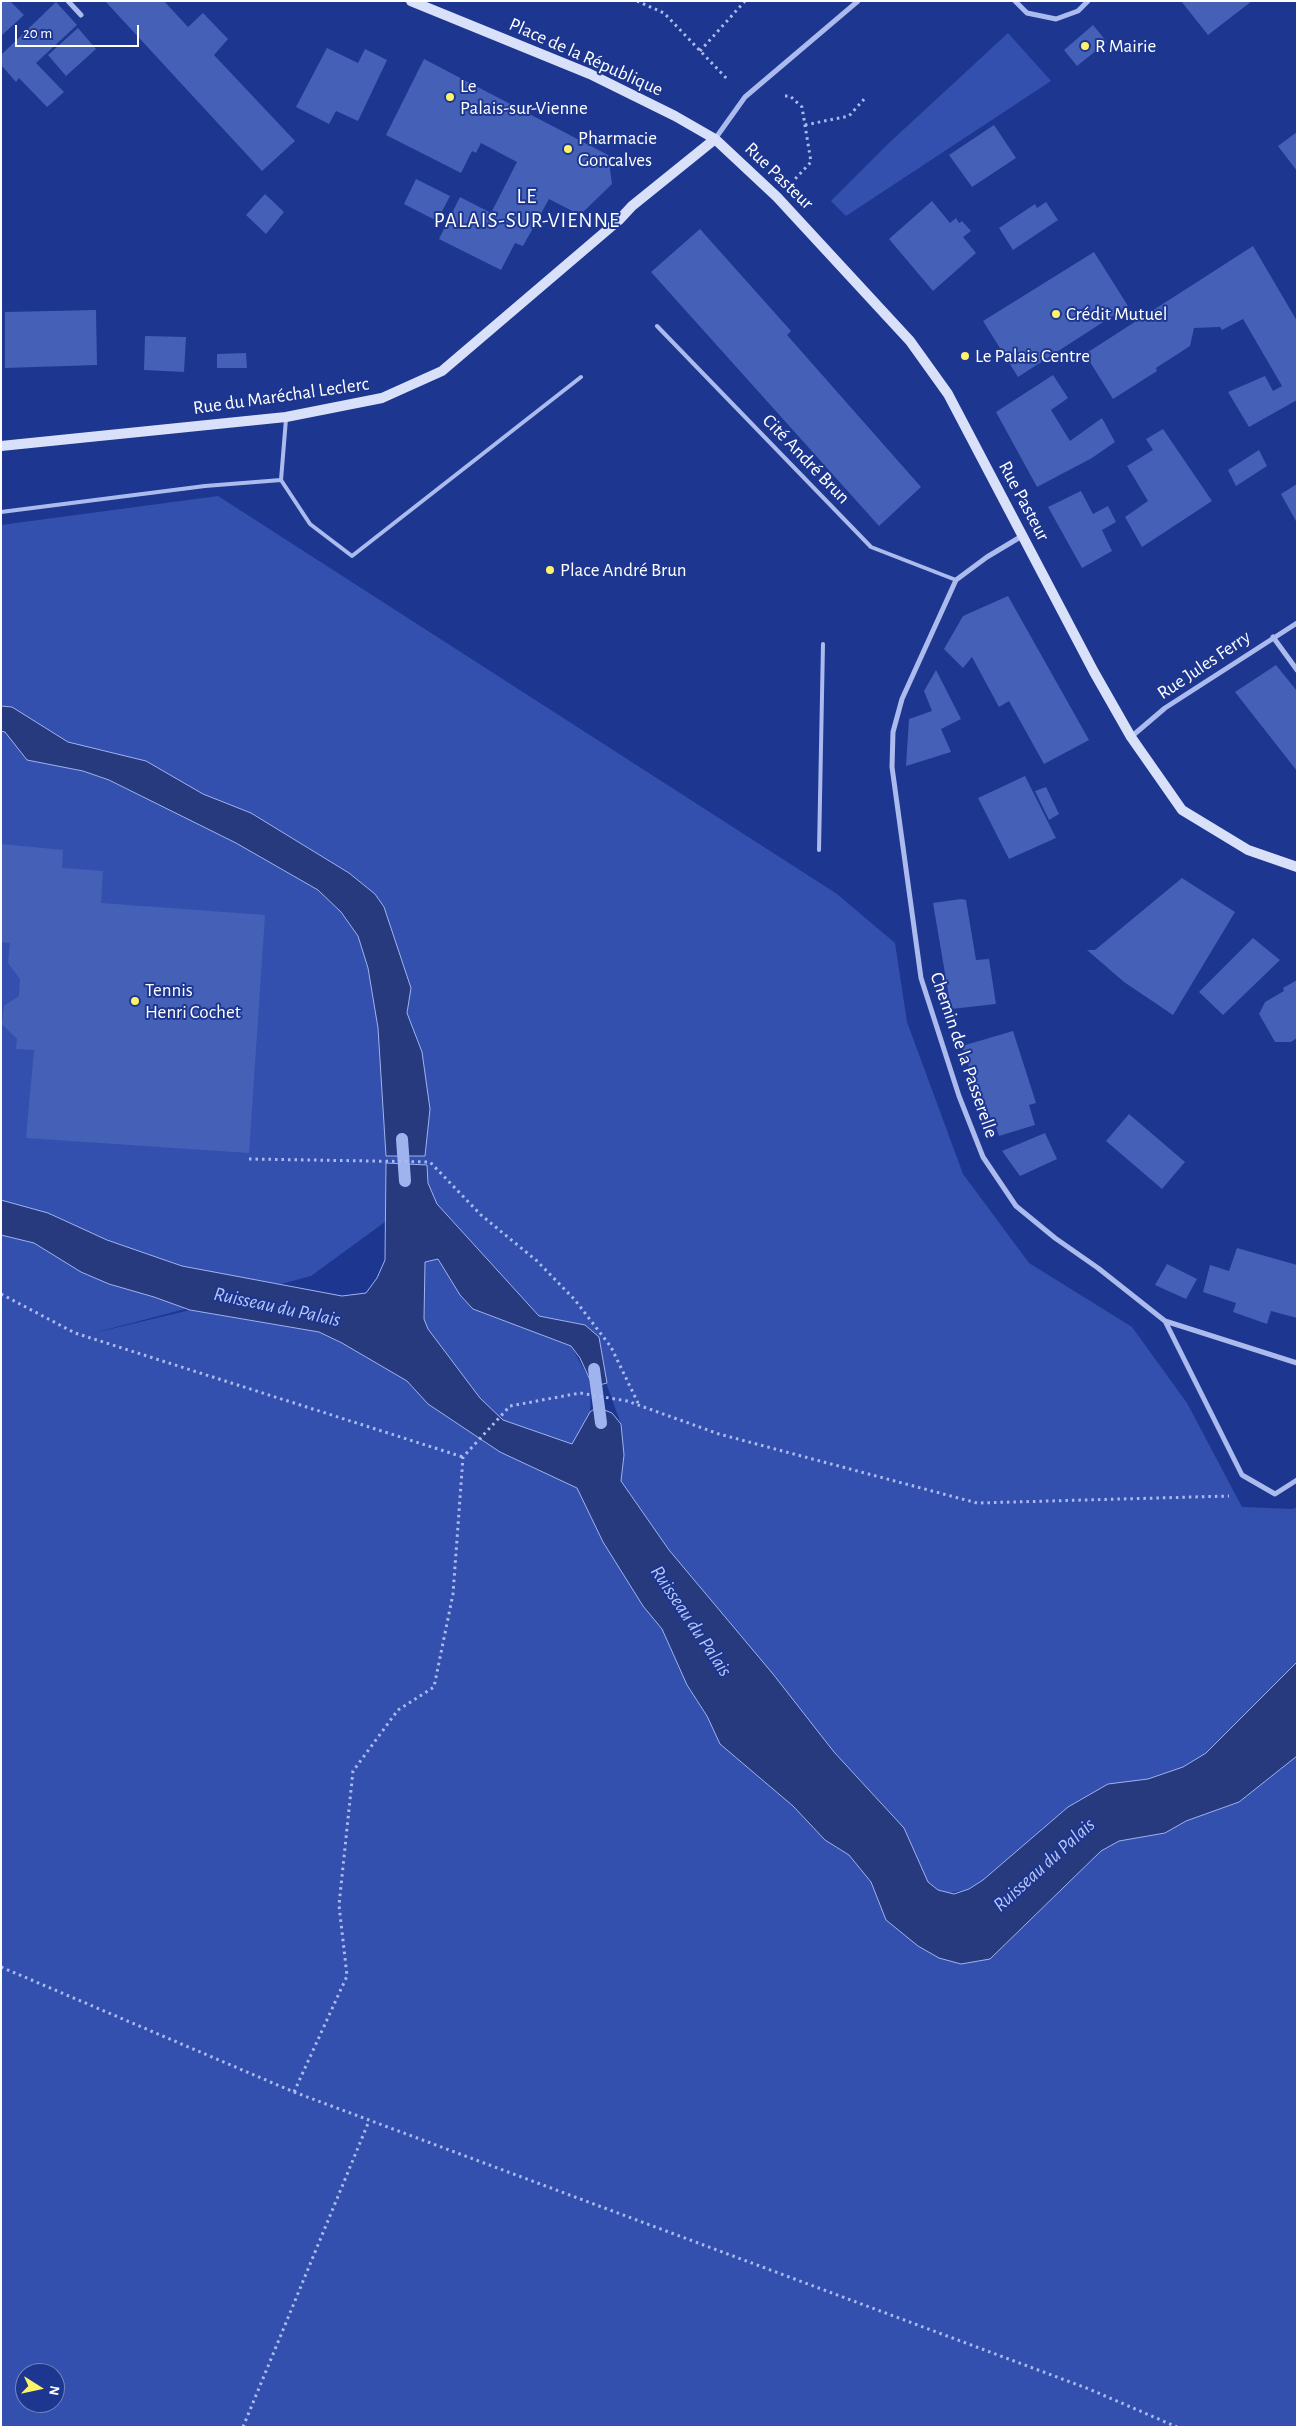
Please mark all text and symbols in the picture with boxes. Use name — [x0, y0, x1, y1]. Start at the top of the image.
street label: Place de la République — [506, 13, 666, 101]
scale bar — [18, 15, 141, 47]
text: 20 m — [23, 26, 52, 41]
place label: R Mairie — [1095, 35, 1156, 57]
marker: R Mairie — [1079, 40, 1091, 52]
place label: Le Palais-sur-Vienne — [460, 75, 588, 119]
marker: Le Palais-sur-Vienne — [444, 91, 456, 103]
place label: Pharmacie Goncalves — [578, 127, 657, 171]
street label: Rue Pasteur — [740, 138, 818, 214]
marker: Pharmacie Goncalves — [562, 143, 574, 155]
district label: LE PALAIS-SUR-VIENNE — [432, 184, 622, 234]
place label: Crédit Mutuel — [1066, 303, 1167, 325]
marker: Crédit Mutuel — [1050, 308, 1062, 320]
place label: Le Palais Centre — [975, 345, 1090, 367]
marker: Le Palais Centre — [959, 350, 971, 362]
street label: Rue du Maréchal Leclerc — [192, 372, 370, 420]
street label: Cité André Brun — [757, 409, 855, 509]
street label: Rue Pasteur — [993, 457, 1055, 545]
place label: Place André Brun — [560, 559, 686, 581]
marker: Place André Brun — [544, 564, 556, 576]
street label: Rue Jules Ferry — [1153, 625, 1255, 705]
street label: Chemin de la Passerelle — [925, 969, 1003, 1141]
place label: Tennis Henri Cochet — [145, 979, 241, 1023]
marker: Tennis Henri Cochet — [129, 995, 141, 1007]
water label: Ruisseau du Palais — [211, 1282, 343, 1332]
water label: Ruisseau du Palais — [645, 1561, 737, 1681]
water label: Ruisseau du Palais — [988, 1813, 1100, 1917]
north arrow — [15, 2363, 65, 2413]
text: N — [46, 2384, 62, 2396]

